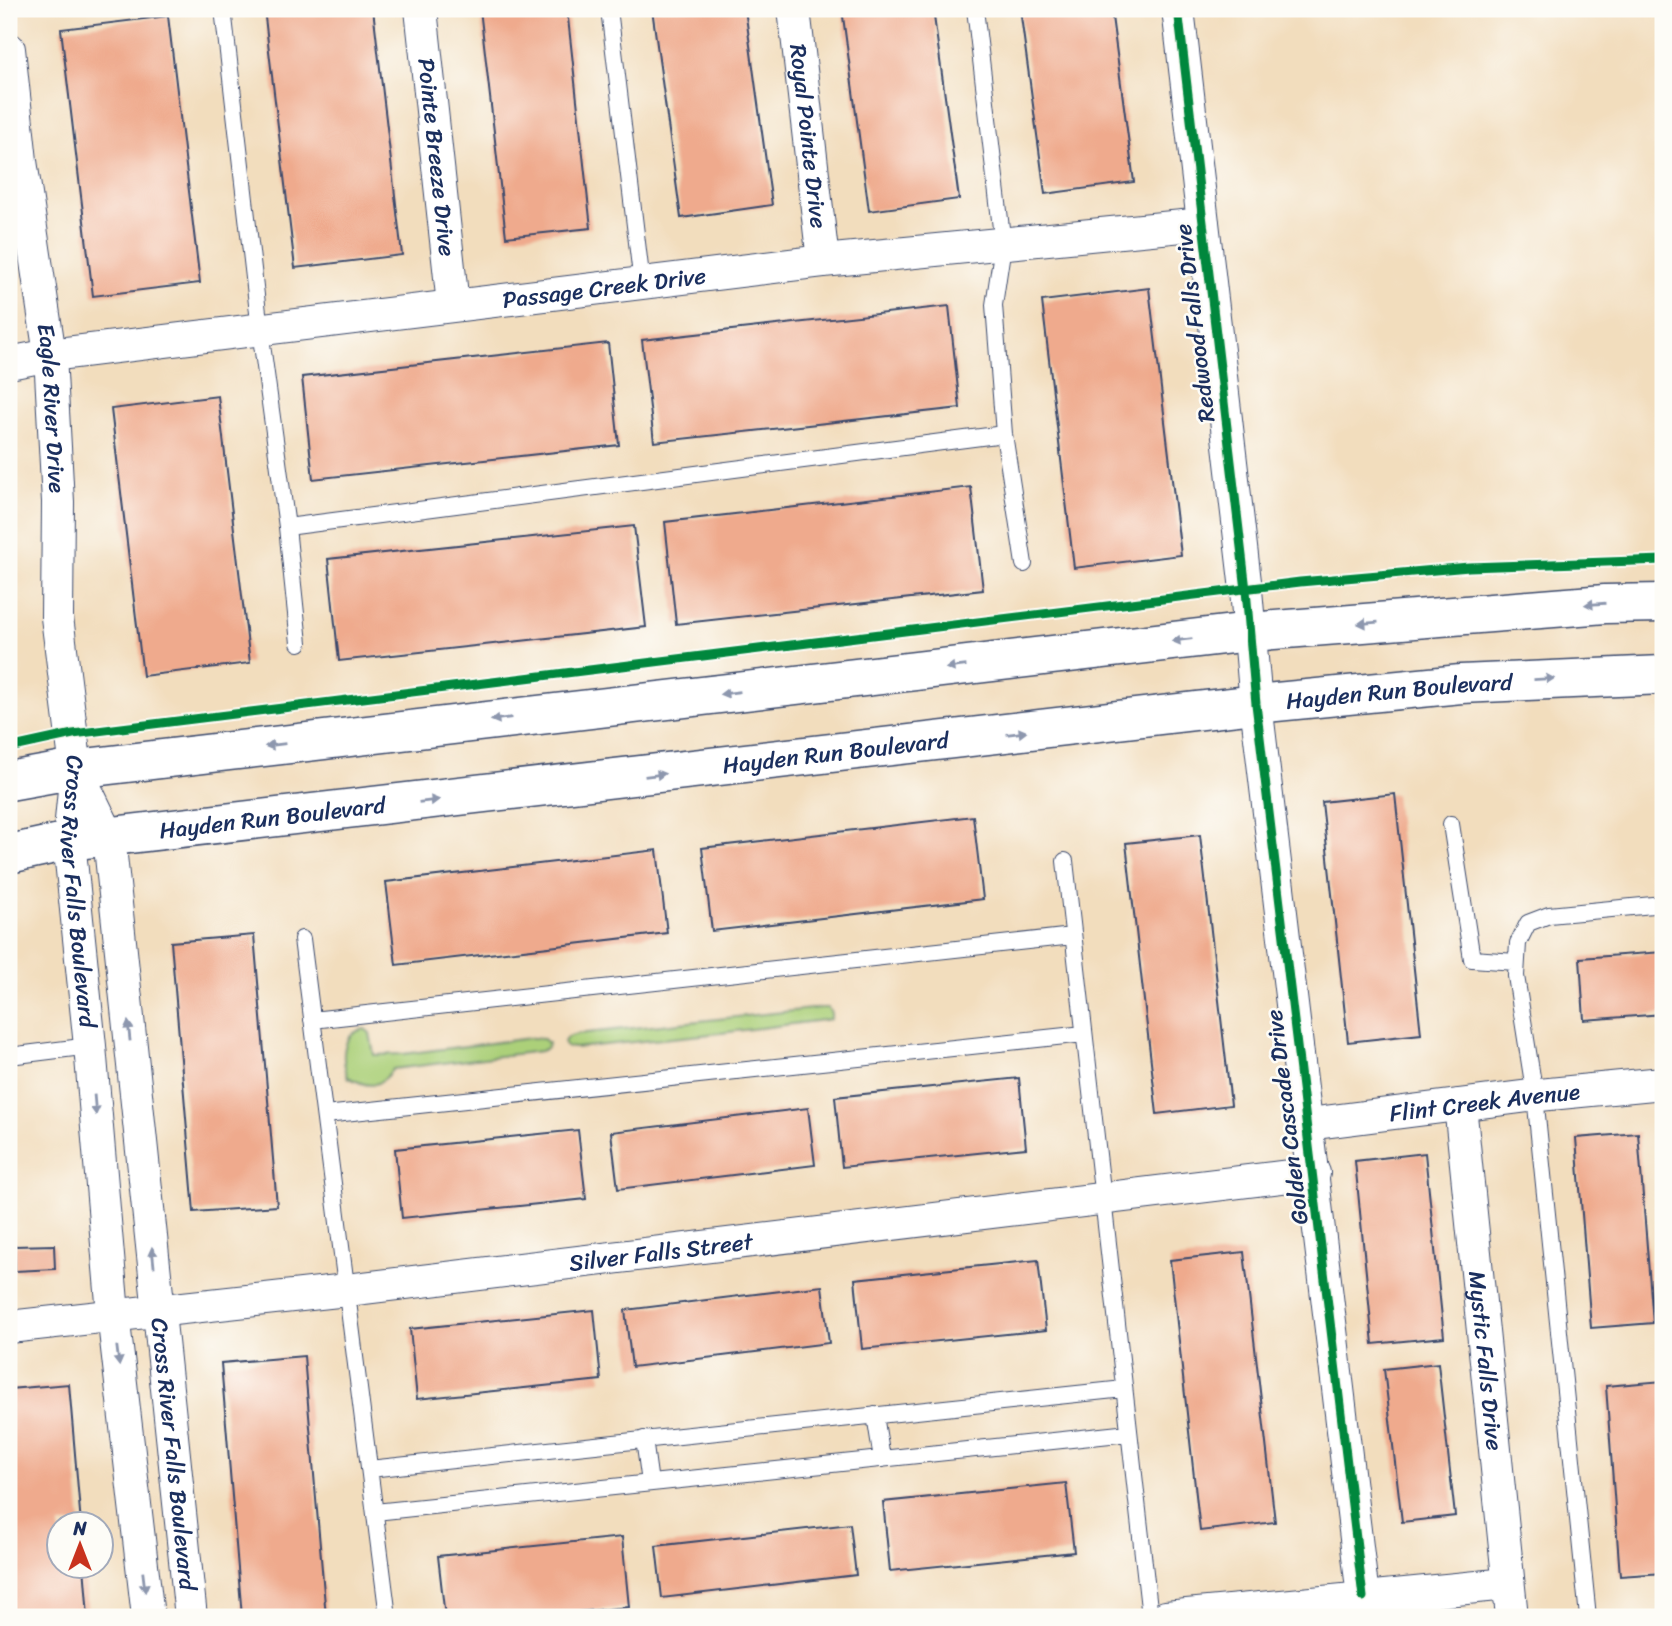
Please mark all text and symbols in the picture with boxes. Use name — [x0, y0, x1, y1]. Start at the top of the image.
street label: Royal Pointe Drive — [778, 42, 840, 231]
street label: Pointe Breeze Drive — [406, 56, 468, 259]
street label: Redwood Falls Drive — [1162, 221, 1228, 425]
street label: Passage Creek Drive — [500, 255, 708, 320]
street label: Eagle River Drive — [25, 321, 78, 494]
one-way arrow — [1584, 599, 1606, 610]
one-way arrow — [1357, 618, 1379, 629]
one-way arrow — [1171, 635, 1193, 646]
one-way arrow — [945, 661, 967, 672]
street label: Hayden Run Boulevard — [1284, 661, 1515, 721]
one-way arrow — [1533, 673, 1555, 684]
one-way arrow — [719, 687, 741, 698]
one-way arrow — [490, 714, 512, 725]
street label: Hayden Run Boulevard — [720, 719, 953, 786]
one-way arrow — [1007, 727, 1029, 738]
one-way arrow — [264, 740, 286, 751]
street label: Cross River Falls Boulevard — [48, 753, 109, 1031]
one-way arrow — [644, 770, 666, 781]
street label: Hayden Run Boulevard — [157, 784, 389, 851]
one-way arrow — [418, 796, 440, 807]
street label: Golden Cascade Drive — [1253, 1007, 1321, 1227]
one-way arrow — [123, 1020, 134, 1042]
street label: Flint Creek Avenue — [1387, 1071, 1582, 1134]
one-way arrow — [90, 1094, 101, 1116]
street label: Silver Falls Street — [566, 1220, 757, 1283]
one-way arrow — [147, 1246, 158, 1268]
street label: Mystic Falls Drive — [1456, 1269, 1515, 1453]
street label: Cross River Falls Boulevard — [139, 1316, 209, 1594]
one-way arrow — [112, 1345, 123, 1367]
north arrow — [46, 1510, 116, 1580]
text: N — [72, 1512, 87, 1545]
one-way arrow — [138, 1571, 149, 1593]

